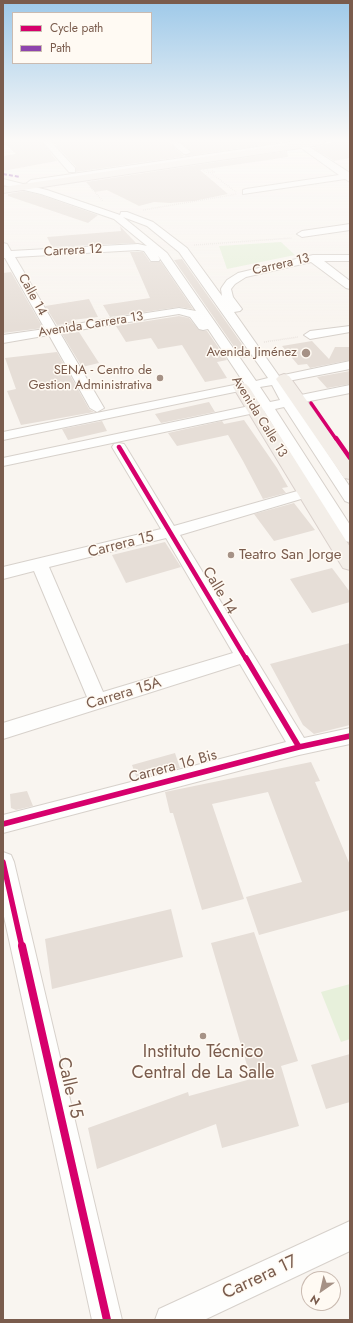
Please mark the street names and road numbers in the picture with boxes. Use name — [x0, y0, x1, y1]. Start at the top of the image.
street label: Carrera 12 — [43, 242, 103, 260]
street label: Carrera 13 — [251, 251, 311, 279]
street label: Calle 14 — [14, 271, 50, 319]
street label: Avenida Carrera 13 — [37, 309, 145, 341]
street label: Avenida Calle 13 — [228, 374, 290, 460]
street label: Carrera 15 — [86, 528, 156, 562]
street label: Calle 14 — [198, 564, 240, 618]
street label: Carrera 15A — [84, 674, 164, 714]
street label: Carrera 16 Bis — [127, 747, 219, 787]
street label: Calle 15 — [51, 1055, 87, 1121]
street label: Carrera 17 — [219, 1251, 301, 1305]

